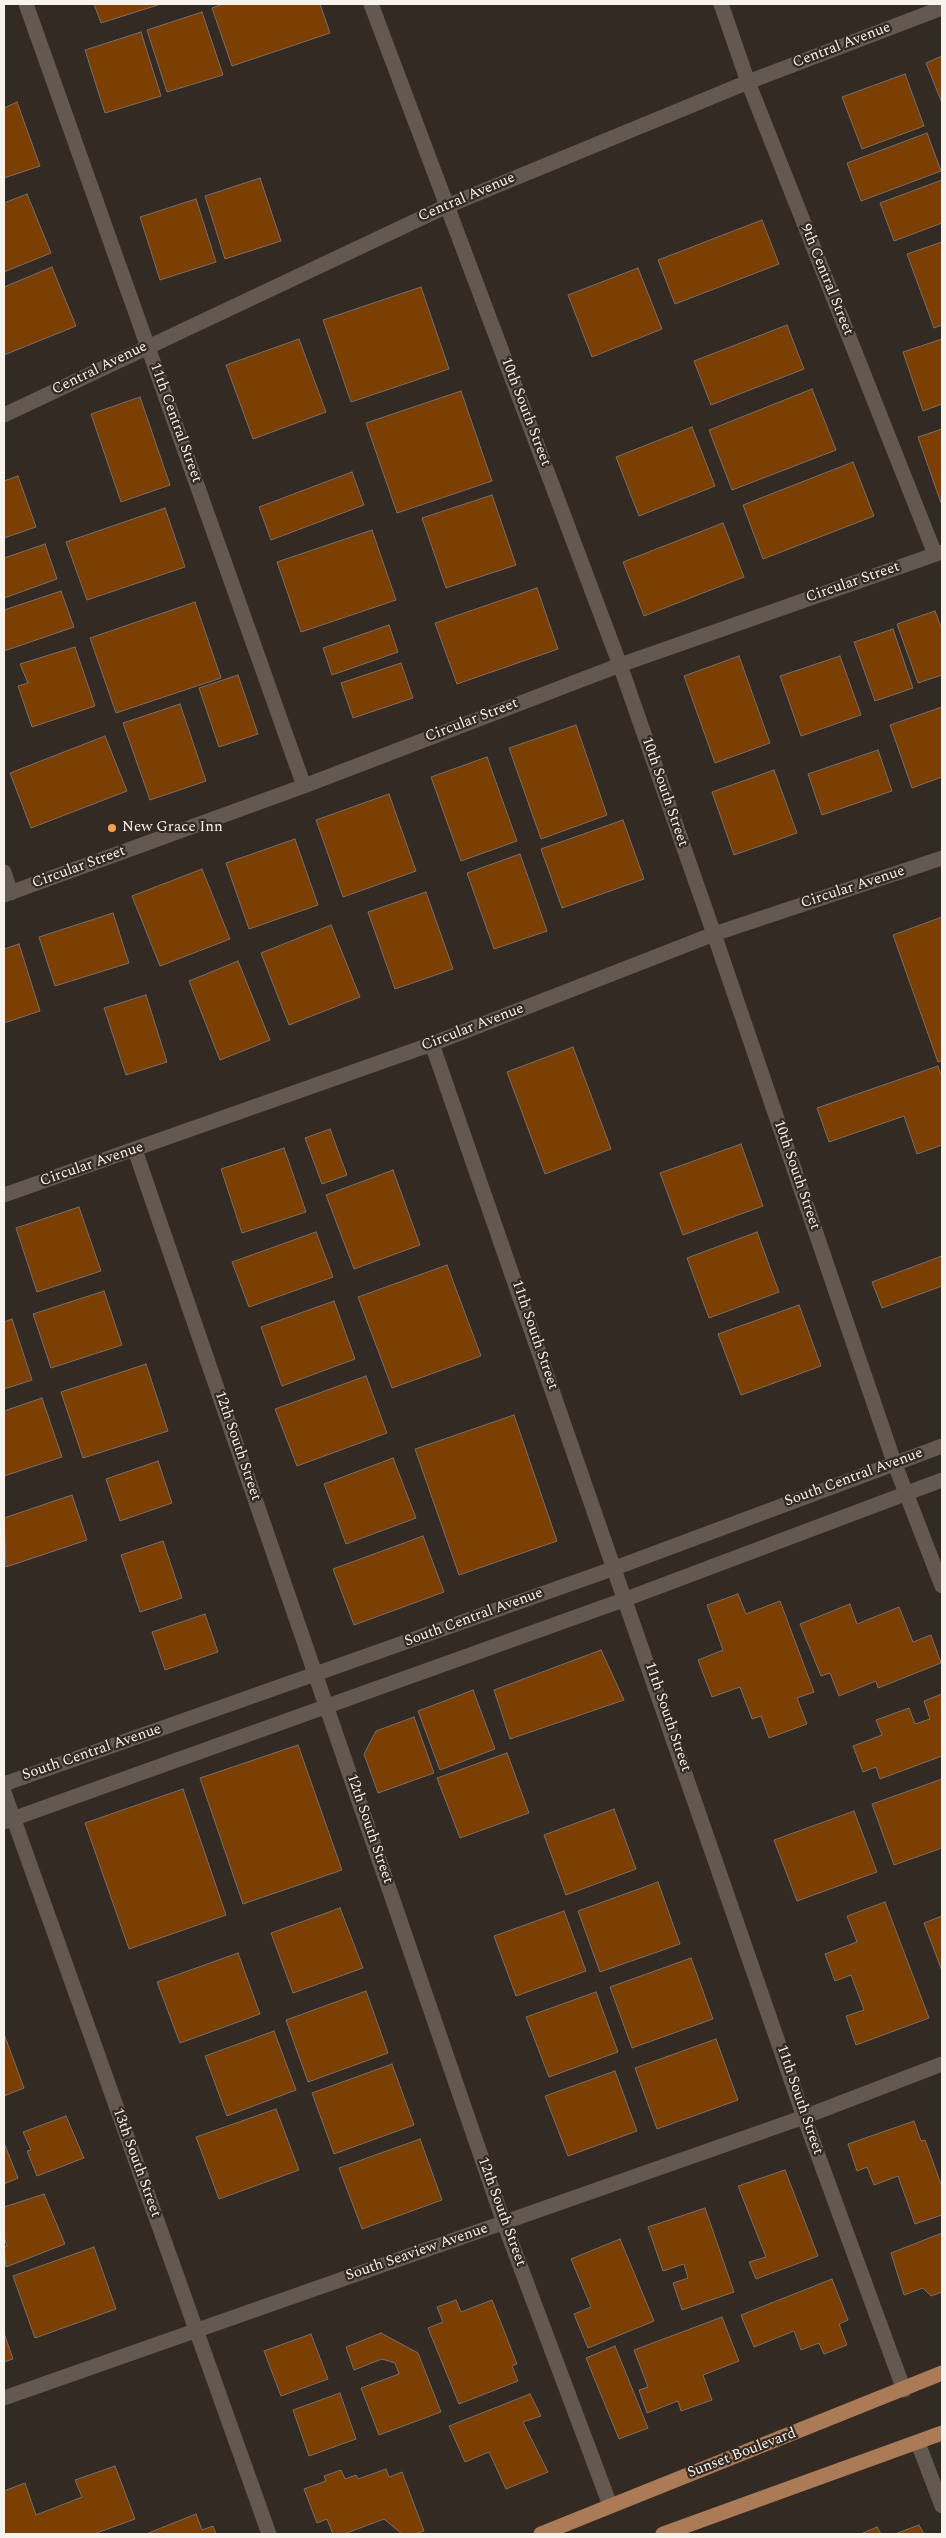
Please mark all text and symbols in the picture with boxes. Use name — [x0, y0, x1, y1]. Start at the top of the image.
street label: Central Avenue — [791, 19, 893, 73]
street label: Central Avenue — [416, 170, 518, 226]
street label: 9th Central Street — [795, 222, 857, 338]
street label: Central Avenue — [50, 338, 150, 400]
street label: 10th South Street — [496, 355, 554, 469]
street label: 11th Central Street — [145, 361, 205, 485]
street label: Circular Street — [804, 559, 902, 607]
street label: Circular Street — [423, 695, 521, 747]
street label: 10th South Street — [637, 735, 691, 849]
place label: New Grace Inn — [122, 819, 223, 837]
marker: New Grace Inn — [106, 822, 118, 834]
street label: Circular Street — [30, 843, 128, 893]
street label: Circular Avenue — [799, 863, 907, 913]
street label: Circular Avenue — [419, 1000, 527, 1056]
street label: 10th South Street — [769, 1118, 823, 1232]
street label: Circular Avenue — [38, 1139, 146, 1191]
street label: 11th South Street — [507, 1278, 561, 1392]
street label: 12th South Street — [210, 1389, 264, 1503]
street label: South Central Avenue — [782, 1445, 926, 1511]
street label: South Central Avenue — [402, 1585, 546, 1651]
street label: 11th South Street — [640, 1660, 694, 1774]
street label: South Central Avenue — [20, 1721, 164, 1785]
street label: 12th South Street — [342, 1772, 396, 1886]
street label: 11th South Street — [772, 2043, 826, 2157]
street label: 13th South Street — [108, 2106, 164, 2220]
street label: 12th South Street — [473, 2155, 529, 2269]
street label: South Seaview Avenue — [344, 2220, 490, 2286]
street label: Sunset Boulevard — [685, 2425, 799, 2483]

